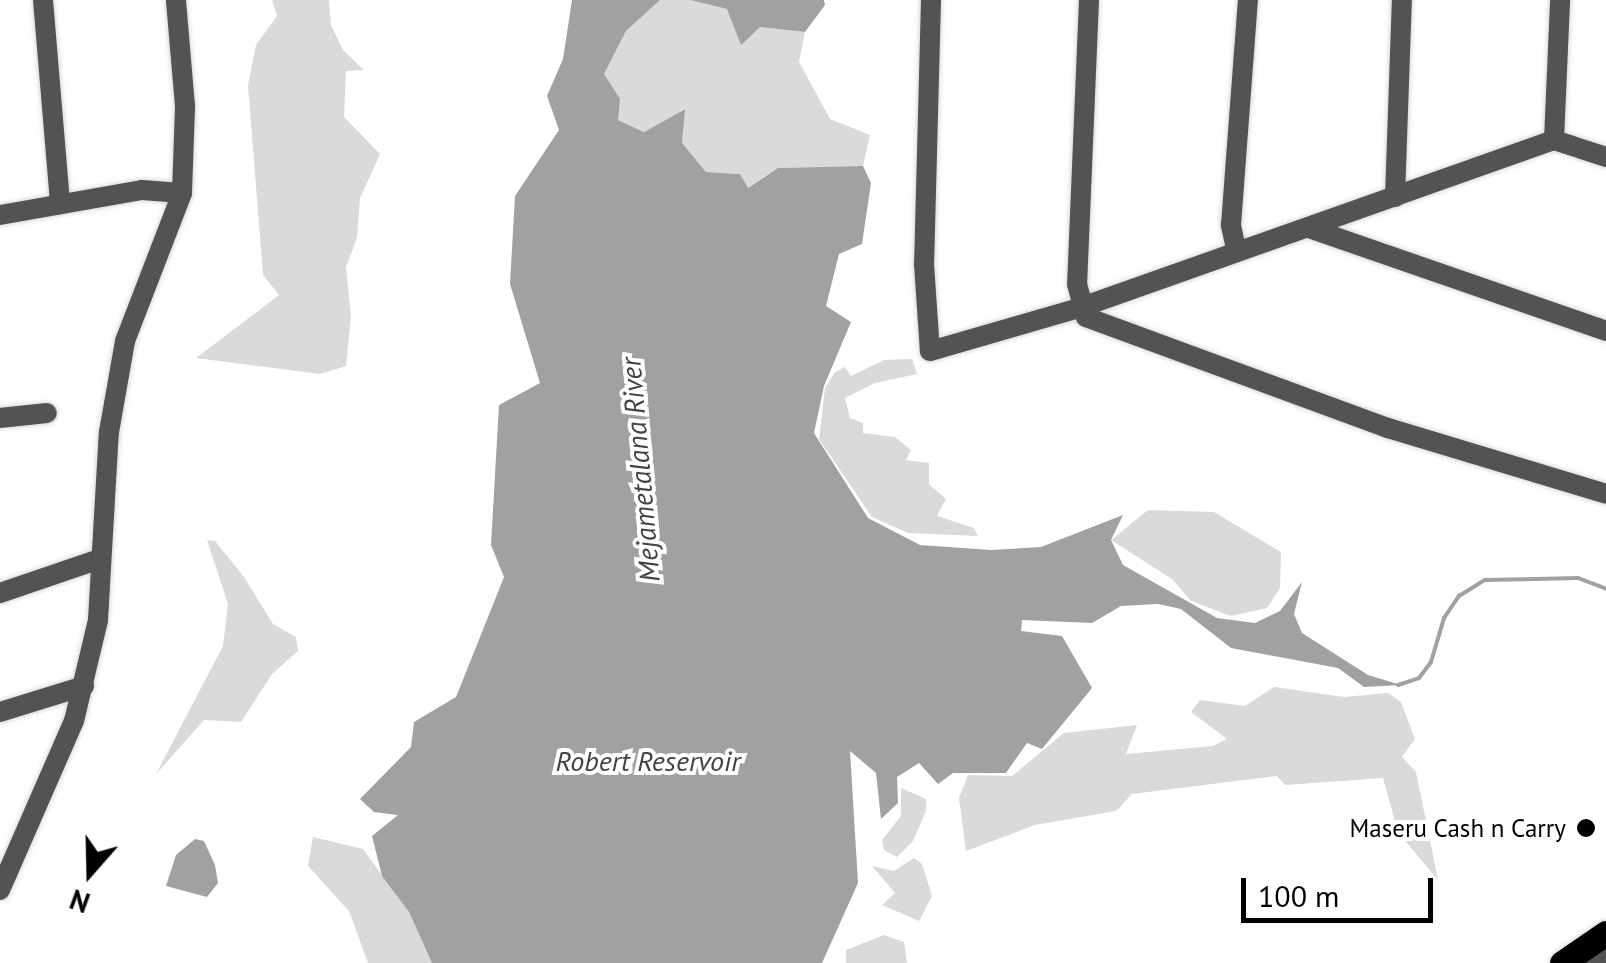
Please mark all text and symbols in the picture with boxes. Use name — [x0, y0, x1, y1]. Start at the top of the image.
water label: Mejametalana River — [613, 356, 667, 584]
water label: Robert Reservoir — [556, 744, 740, 778]
place label: Maseru Cash n Carry — [1350, 813, 1566, 843]
marker: Maseru Cash n Carry — [1575, 817, 1597, 839]
north arrow — [40, 823, 140, 923]
scale bar — [1246, 858, 1438, 920]
text: 100 m — [1258, 876, 1339, 915]
text: N — [65, 881, 95, 922]

